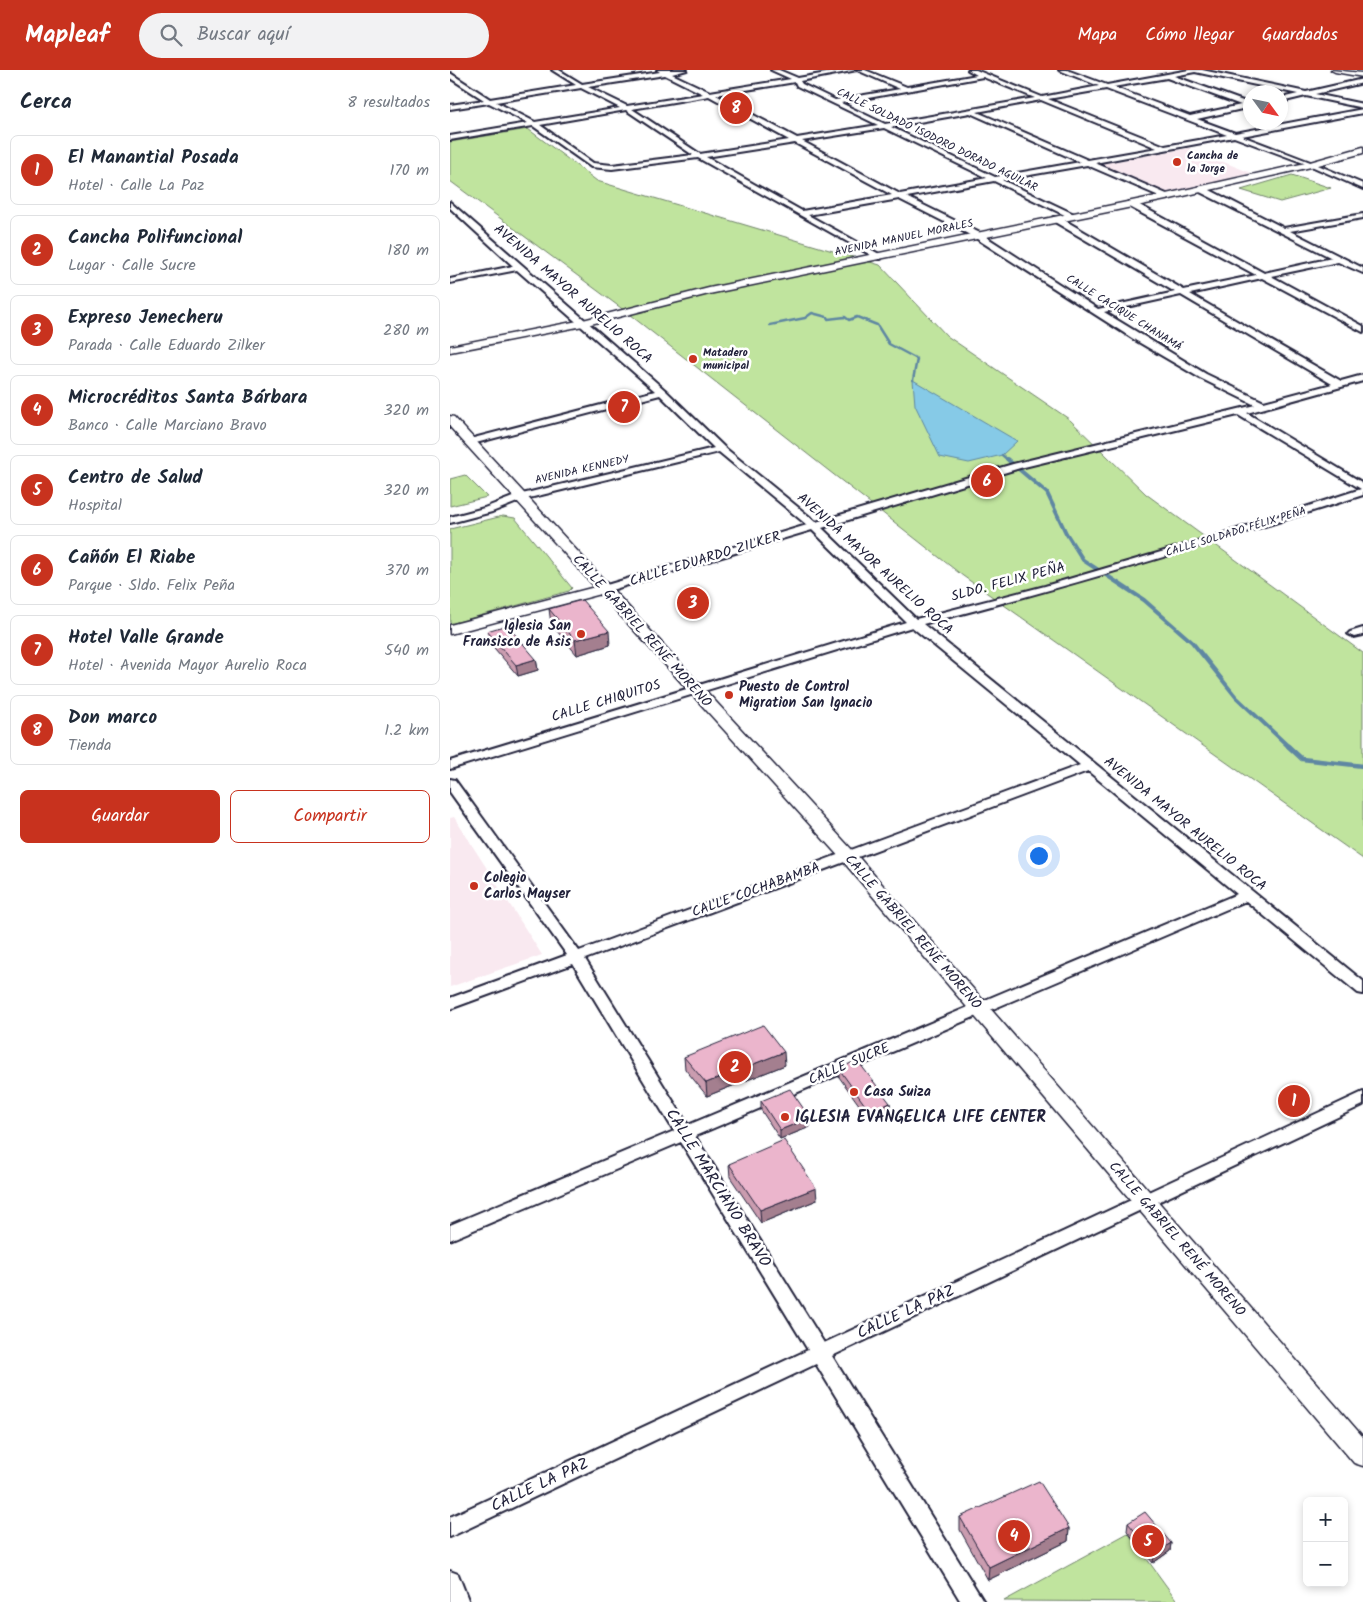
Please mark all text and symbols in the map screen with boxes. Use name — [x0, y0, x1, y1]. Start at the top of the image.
search box — [139, 13, 489, 58]
text: Mapleaf — [25, 16, 109, 55]
text: Buscar aquí — [197, 20, 289, 50]
icon: search — [157, 21, 185, 49]
text: Mapa — [1078, 21, 1117, 50]
text: Cómo llegar — [1145, 21, 1234, 50]
text: Guardados — [1262, 21, 1338, 50]
street label: CALLE SOLDADO ISODORO DORADO AGUILAR — [833, 83, 1041, 197]
north arrow — [1243, 85, 1288, 130]
text: Cerca — [20, 86, 72, 119]
pin: 8 — [720, 89, 752, 127]
text: 8 resultados — [347, 90, 430, 115]
text: El Manantial Posada — [68, 143, 239, 173]
place label: Cancha de la Jorge — [1187, 147, 1239, 178]
marker: Cancha de la Jorge — [1171, 156, 1183, 168]
text: 1 — [35, 158, 39, 183]
text: 170 m — [389, 158, 429, 183]
text: Hotel · Calle La Paz — [68, 173, 204, 198]
street label: AVENIDA MANUEL MORALES — [833, 214, 975, 261]
street label: AVENIDA MAYOR AURELIO ROCA — [489, 219, 657, 369]
text: Cancha Polifuncional — [68, 223, 242, 253]
text: 2 — [32, 238, 42, 263]
text: 180 m — [387, 238, 429, 263]
text: Lugar · Calle Sucre — [68, 253, 196, 278]
street label: CALLE CACIQUE CHANAMÁ — [1062, 270, 1186, 356]
text: Expreso Jenecheru — [68, 303, 222, 333]
text: 3 — [33, 318, 41, 343]
text: 280 m — [383, 318, 429, 343]
text: Parada · Calle Eduardo Zilker — [68, 333, 265, 358]
place label: Matadero municipal — [703, 344, 749, 375]
marker: Matadero municipal — [687, 353, 699, 365]
text: Microcréditos Santa Bárbara — [68, 383, 307, 413]
pin: 7 — [608, 388, 640, 426]
text: 4 — [33, 398, 41, 423]
text: 320 m — [383, 398, 429, 423]
text: Banco · Calle Marciano Bravo — [68, 413, 267, 438]
street label: AVENIDA KENNEDY — [533, 450, 631, 490]
pin: 6 — [971, 462, 1003, 500]
text: Centro de Salud — [68, 463, 202, 493]
text: 5 — [33, 478, 41, 503]
text: 320 m — [383, 478, 429, 503]
street label: AVENIDA MAYOR AURELIO ROCA — [792, 488, 958, 640]
text: Hospital — [68, 493, 122, 518]
street label: CALLE SOLDADO FÉLIX PEÑA — [1163, 502, 1309, 562]
street label: CALLE EDUARDO ZILKER — [627, 526, 783, 592]
text: Cañón El Riabe — [68, 543, 195, 573]
street label: CALLE GABRIEL RENÉ MORENO — [567, 549, 717, 713]
street label: SLDO. FELIX PEÑA — [949, 556, 1067, 608]
text: 6 — [33, 558, 41, 583]
text: 370 m — [385, 558, 429, 583]
text: Parque · Sldo. Felix Peña — [68, 573, 235, 598]
pin: 3 — [677, 584, 709, 622]
place label: Iglesia San Fransisco de Asis — [463, 615, 571, 653]
text: Hotel Valle Grande — [68, 623, 224, 653]
marker: Iglesia San Fransisco de Asis — [575, 628, 587, 640]
text: 7 — [33, 638, 41, 663]
text: 540 m — [384, 638, 429, 663]
text: Hotel · Avenida Mayor Aurelio Roca — [68, 653, 307, 678]
street label: CALLE CHIQUITOS — [549, 674, 664, 728]
place label: Puesto de Control Migration San Ignacio — [739, 676, 873, 714]
marker: Puesto de Control Migration San Ignacio — [723, 689, 735, 701]
text: Don marco — [68, 703, 157, 733]
text: 8 — [32, 718, 42, 743]
text: 1.2 km — [384, 718, 429, 743]
text: Tienda — [68, 733, 112, 758]
street label: AVENIDA MAYOR AURELIO ROCA — [1099, 751, 1271, 897]
button: Guardar — [20, 790, 220, 843]
button: Compartir — [230, 790, 430, 843]
your location — [1026, 843, 1052, 869]
street label: CALLE GABRIEL RENÉ MORENO — [839, 849, 987, 1015]
street label: CALLE COCHABAMBA — [689, 857, 823, 923]
place label: Colegio Carlos Mayser — [484, 867, 571, 905]
marker: Colegio Carlos Mayser — [468, 880, 480, 892]
street label: CALLE SUCRE — [805, 1037, 894, 1091]
pin: 2 — [719, 1048, 751, 1086]
place label: Casa Suiza — [864, 1081, 931, 1103]
pin: 1 — [1278, 1082, 1310, 1120]
marker: Casa Suiza — [848, 1086, 860, 1098]
street label: CALLE MARCIANO BRAVO — [659, 1104, 777, 1272]
place label: IGLESIA EVANGELICA LIFE CENTER — [795, 1105, 1046, 1130]
marker: IGLESIA EVANGELICA LIFE CENTER — [779, 1111, 791, 1123]
street label: CALLE GABRIEL RENÉ MORENO — [1103, 1156, 1251, 1322]
street label: CALLE LA PAZ — [853, 1278, 959, 1346]
street label: CALLE LA PAZ — [487, 1451, 593, 1519]
map controls — [1303, 1497, 1348, 1587]
button: + — [1303, 1497, 1348, 1542]
pin: 4 — [998, 1517, 1030, 1555]
pin: 5 — [1132, 1522, 1164, 1560]
button: − — [1303, 1542, 1348, 1587]

